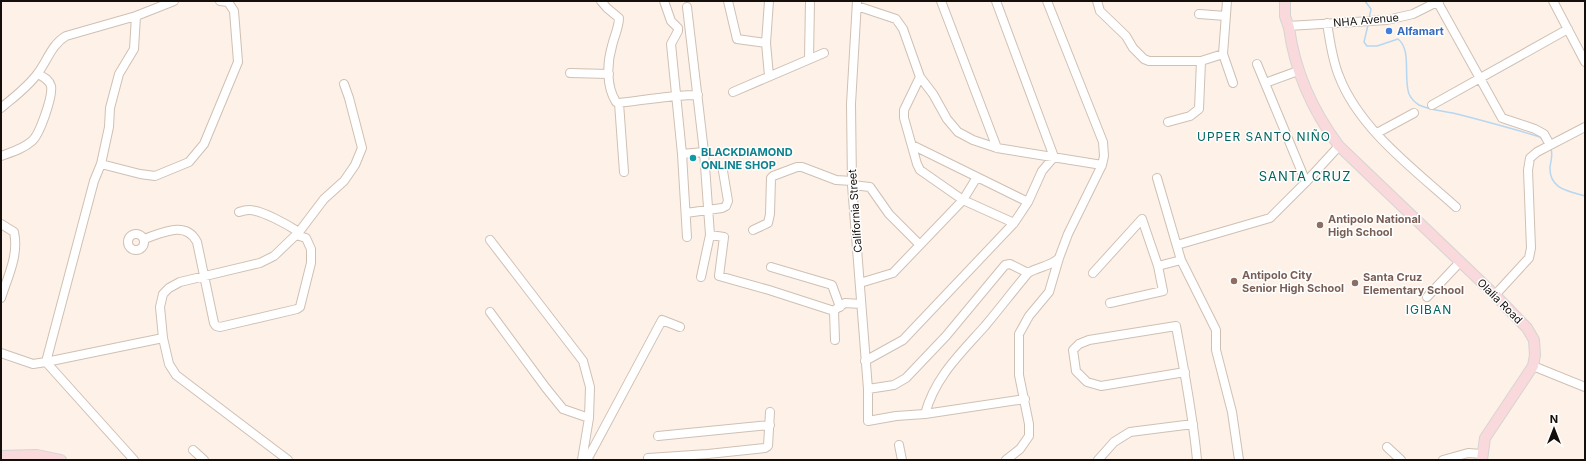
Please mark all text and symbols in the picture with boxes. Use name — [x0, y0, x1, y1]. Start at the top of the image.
street label: NHA Avenue — [1333, 10, 1399, 30]
place label: Alfamart — [1397, 24, 1444, 38]
marker: Alfamart — [1384, 26, 1394, 36]
district label: UPPER SANTO NIÑO — [1197, 129, 1331, 144]
place label: BLACKDIAMOND ONLINE SHOP — [701, 145, 793, 172]
marker: BLACKDIAMOND ONLINE SHOP — [688, 153, 698, 163]
street label: California Street — [845, 168, 865, 253]
district label: SANTA CRUZ — [1259, 168, 1351, 184]
place label: Antipolo National High School — [1328, 212, 1421, 239]
marker: Antipolo National High School — [1315, 220, 1325, 230]
place label: Antipolo City Senior High School — [1242, 268, 1344, 295]
place label: Santa Cruz Elementary School — [1363, 270, 1464, 297]
street label: Olalia Road — [1474, 275, 1526, 327]
marker: Antipolo City Senior High School — [1229, 276, 1239, 286]
marker: Santa Cruz Elementary School — [1350, 278, 1360, 288]
district label: IGIBAN — [1406, 302, 1452, 317]
north arrow — [1534, 409, 1574, 449]
text: N — [1550, 412, 1558, 426]

